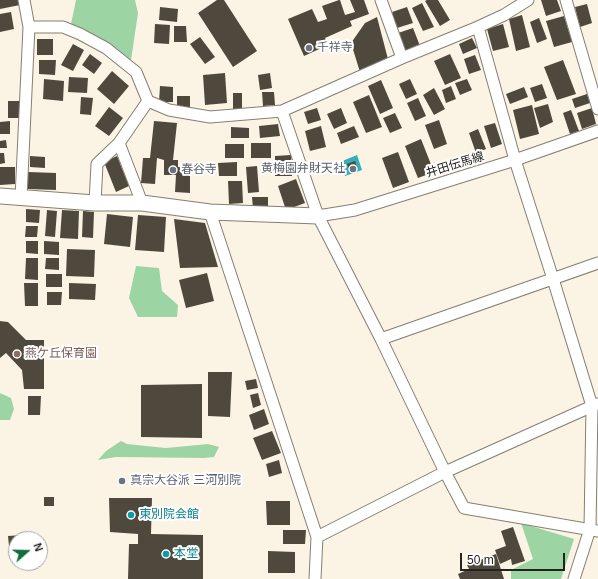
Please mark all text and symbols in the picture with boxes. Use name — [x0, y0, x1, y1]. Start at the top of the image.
place label: 千祥寺 — [317, 41, 353, 55]
marker: 千祥寺 — [304, 43, 314, 53]
street label: 井田伝馬線 — [424, 149, 486, 181]
place label: 黄梅園弁財天社 — [261, 162, 345, 176]
place label: 春谷寺 — [181, 163, 217, 177]
marker: 黄梅園弁財天社 — [348, 164, 358, 174]
marker: 春谷寺 — [168, 165, 178, 175]
place label: 燕ケ丘保育園 — [25, 347, 97, 361]
marker: 燕ケ丘保育園 — [12, 349, 22, 359]
place label: 真宗大谷派 三河別院 — [130, 474, 241, 488]
marker: 真宗大谷派 三河別院 — [117, 476, 127, 486]
place label: 東別院会館 — [139, 508, 199, 522]
marker: 東別院会館 — [126, 510, 136, 520]
north arrow — [8, 531, 48, 571]
text: N — [31, 541, 45, 553]
scale bar — [462, 545, 567, 571]
place label: 本堂 — [174, 547, 198, 561]
marker: 本堂 — [161, 549, 171, 559]
text: 50 m — [467, 553, 494, 567]

